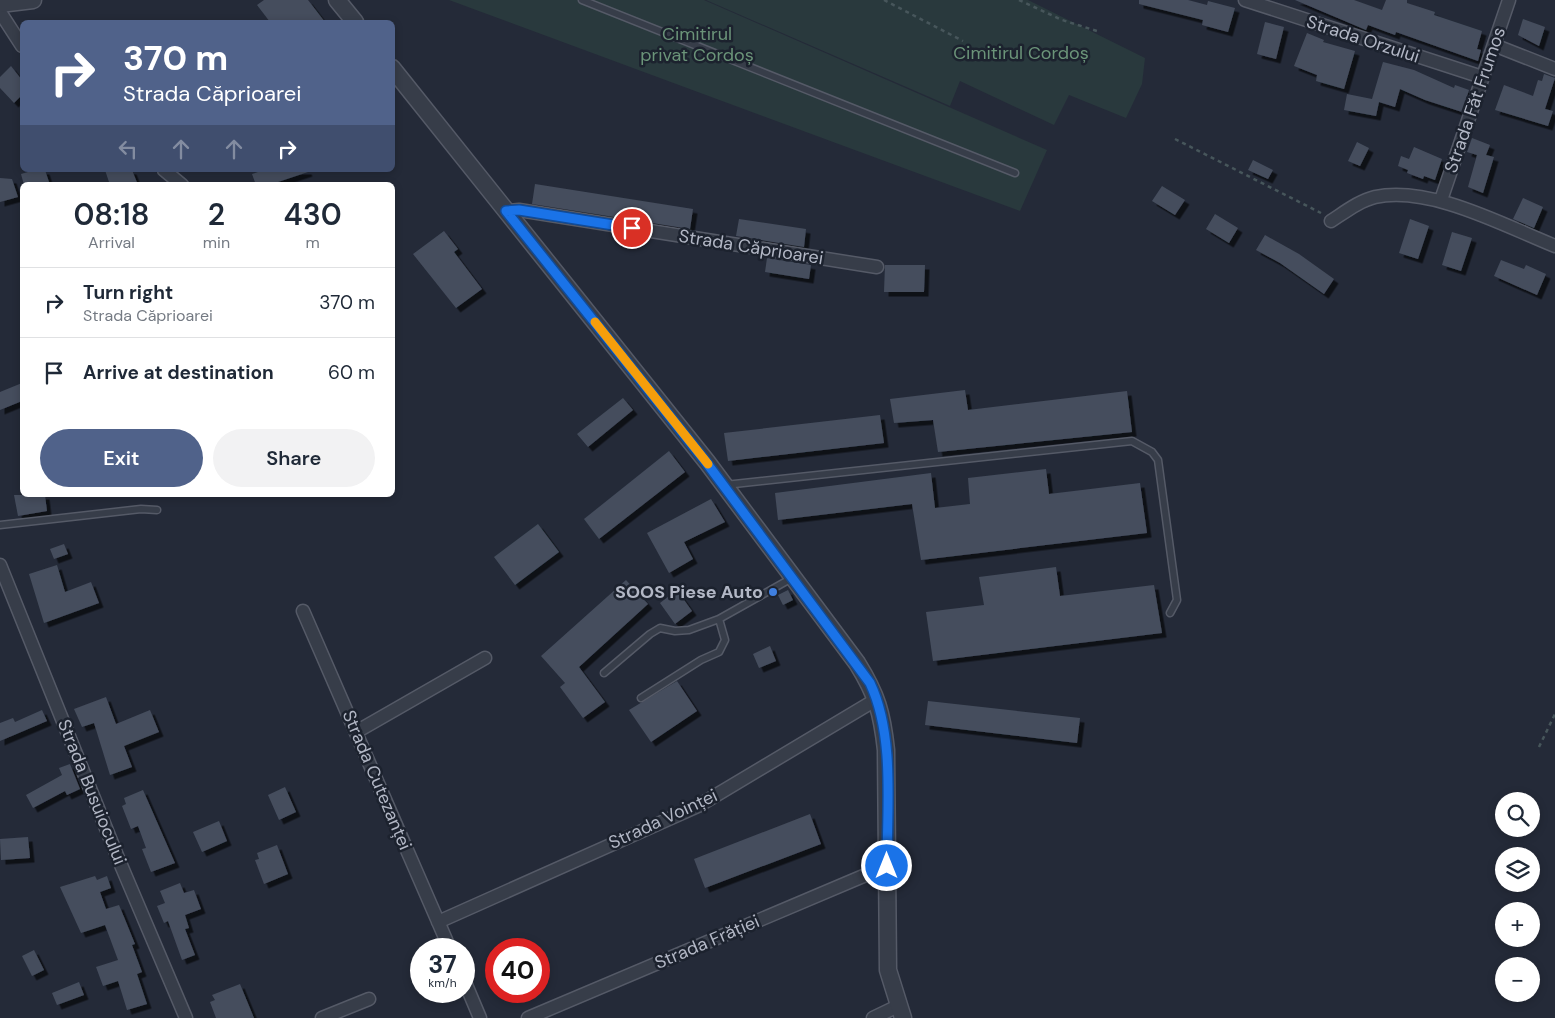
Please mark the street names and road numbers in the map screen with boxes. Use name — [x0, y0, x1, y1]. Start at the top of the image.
street label: Strada Orzului — [1303, 9, 1423, 69]
street label: Strada Făt Frumos — [1439, 24, 1511, 176]
street label: Strada Căprioarei — [677, 224, 825, 270]
street label: Strada Cutezanței — [337, 706, 417, 854]
street label: Strada Busuiocului — [52, 716, 132, 868]
street label: Strada Voinței — [605, 783, 721, 855]
street label: Strada Frăției — [651, 909, 763, 975]

